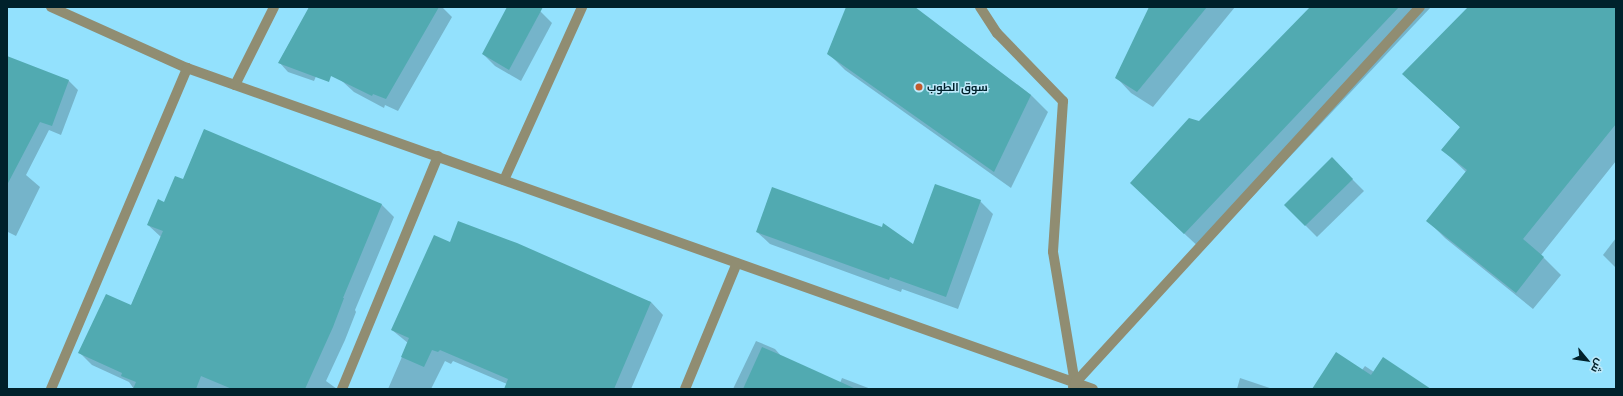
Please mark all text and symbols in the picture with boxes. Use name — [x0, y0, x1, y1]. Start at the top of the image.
place label: سوق الطوب — [927, 80, 988, 94]
marker: سوق الطوب — [914, 82, 924, 92]
north arrow — [1567, 340, 1607, 380]
text: ش — [1588, 356, 1607, 375]

